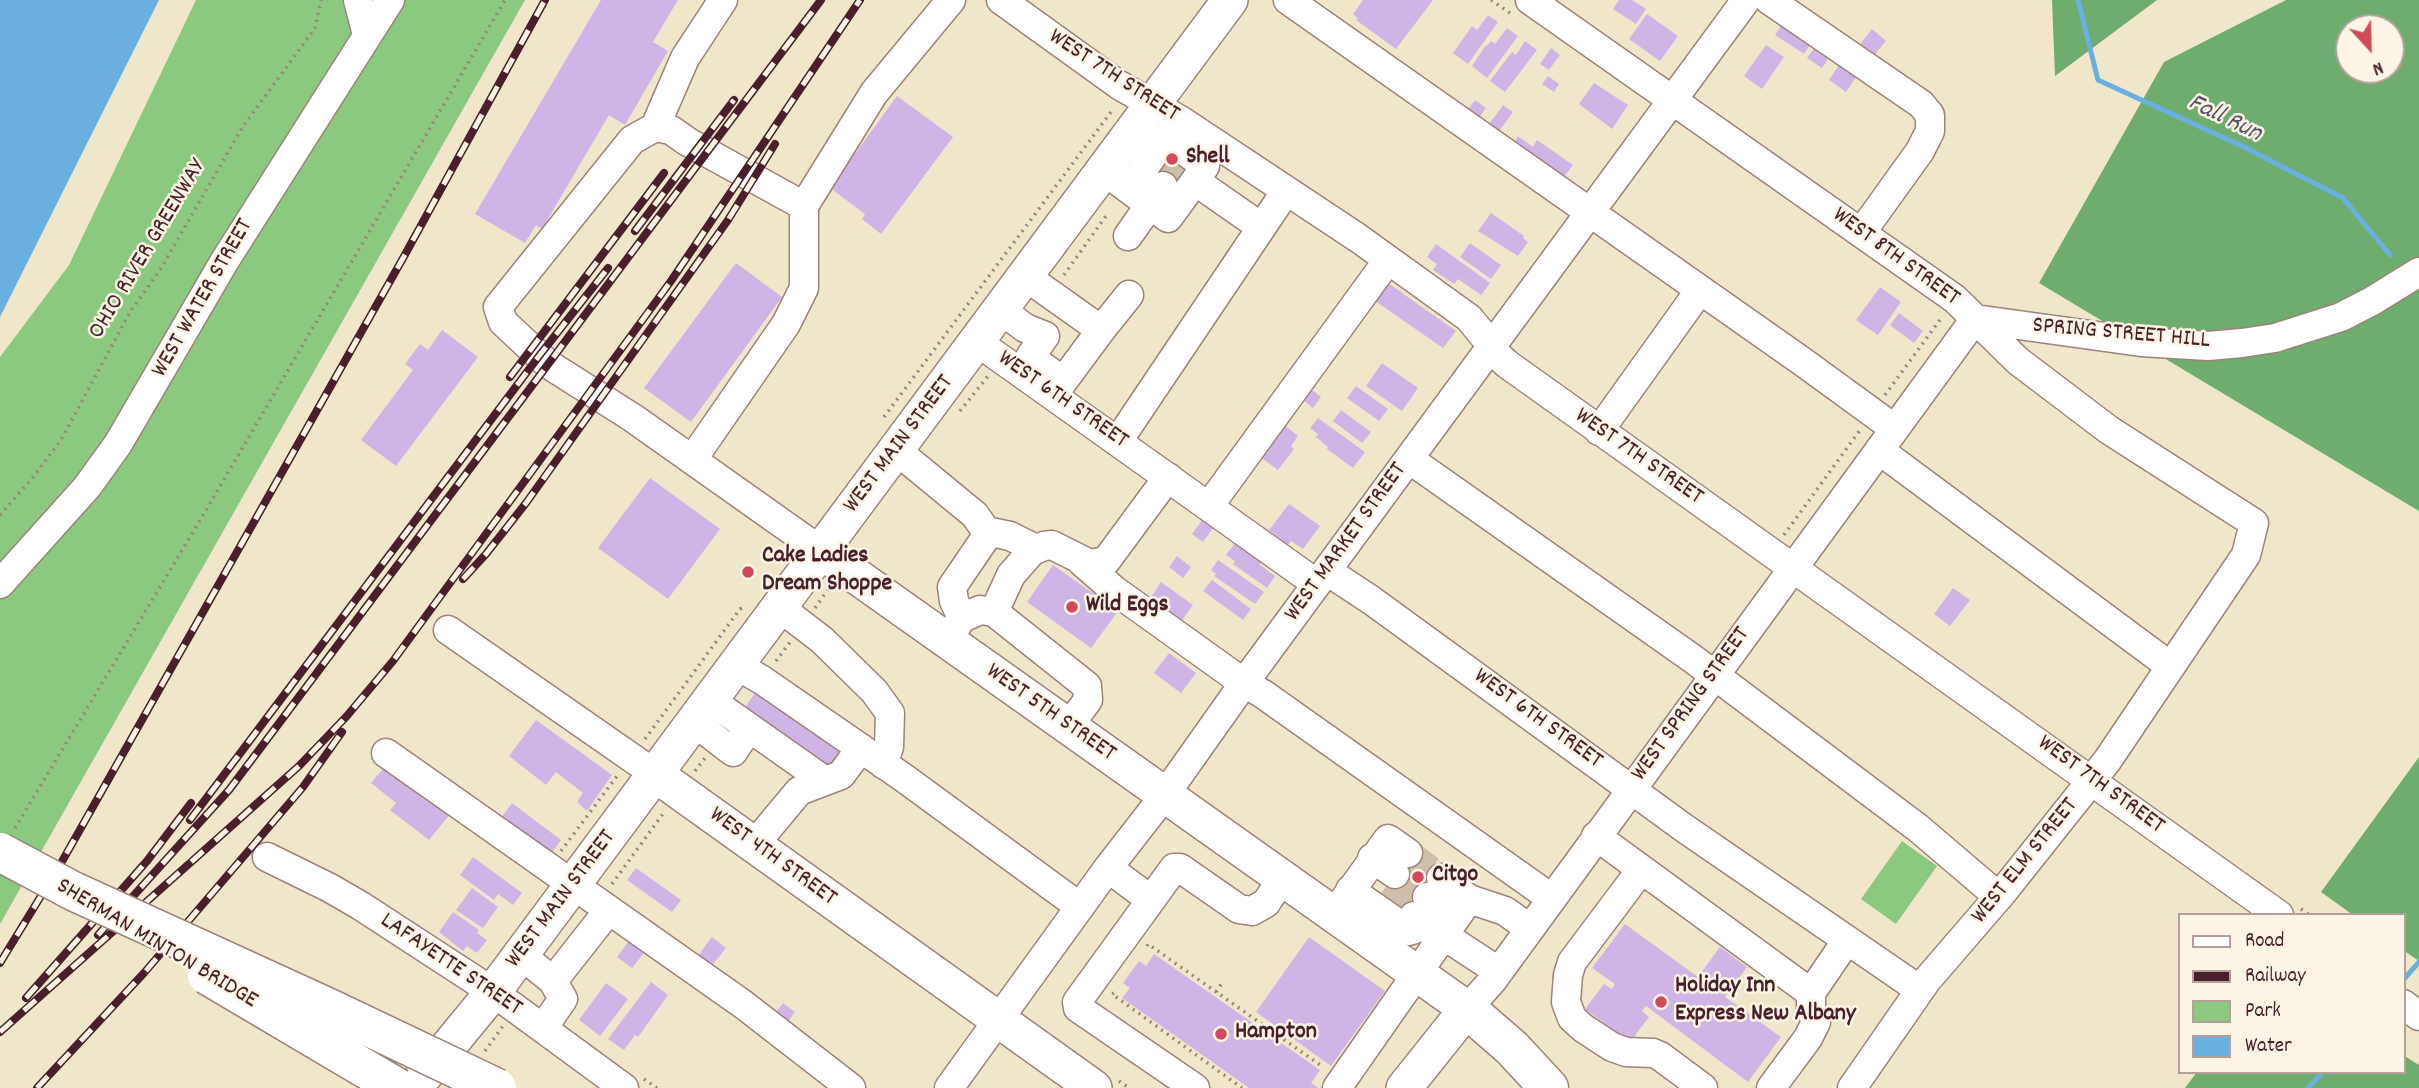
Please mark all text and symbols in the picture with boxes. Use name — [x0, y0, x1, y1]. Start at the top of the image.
north arrow — [2335, 14, 2405, 84]
street label: WEST 7TH STREET — [1042, 24, 1184, 130]
text: N — [2368, 53, 2387, 81]
water label: Fall Run — [2182, 89, 2266, 151]
place label: Shell — [1186, 145, 1230, 173]
marker: Shell — [1164, 151, 1180, 167]
street label: OHIO RIVER GREENWAY — [84, 155, 214, 345]
street label: WEST 8TH STREET — [1826, 202, 1964, 314]
street label: WEST WATER STREET — [147, 215, 261, 383]
street label: SPRING STREET HILL — [2031, 313, 2211, 357]
street label: WEST 6TH STREET — [991, 345, 1133, 457]
street label: WEST MAIN STREET — [839, 370, 961, 520]
street label: WEST 7TH STREET — [1568, 403, 1708, 513]
street label: WEST MARKET STREET — [1280, 458, 1414, 628]
place label: Cake Ladies Dream Shoppe — [762, 544, 892, 600]
marker: Cake Ladies Dream Shoppe — [740, 564, 756, 580]
place label: Wild Eggs — [1086, 593, 1169, 621]
marker: Wild Eggs — [1064, 599, 1080, 615]
street label: WEST SPRING STREET — [1626, 622, 1758, 788]
street label: WEST 5TH STREET — [979, 659, 1121, 769]
street label: WEST 6TH STREET — [1467, 663, 1607, 777]
street label: WEST 7TH STREET — [2031, 730, 2169, 842]
street label: WEST ELM STREET — [1966, 793, 2086, 931]
street label: WEST 4TH STREET — [702, 802, 842, 914]
street label: WEST MAIN STREET — [501, 825, 623, 975]
place label: Citgo — [1432, 863, 1478, 891]
marker: Citgo — [1410, 869, 1426, 885]
street label: SHERMAN MINTON BRIDGE — [50, 873, 262, 1017]
street label: LAFAYETTE STREET — [373, 908, 527, 1024]
legend — [2178, 913, 2405, 1074]
text: Road — [2245, 927, 2284, 957]
text: Railway — [2245, 962, 2306, 992]
place label: Holiday Inn Express New Albany — [1675, 974, 1856, 1030]
marker: Holiday Inn Express New Albany — [1653, 994, 1669, 1010]
text: Park — [2245, 997, 2281, 1027]
place label: Hampton — [1235, 1020, 1317, 1048]
marker: Hampton — [1213, 1026, 1229, 1042]
text: Water — [2245, 1032, 2292, 1062]

